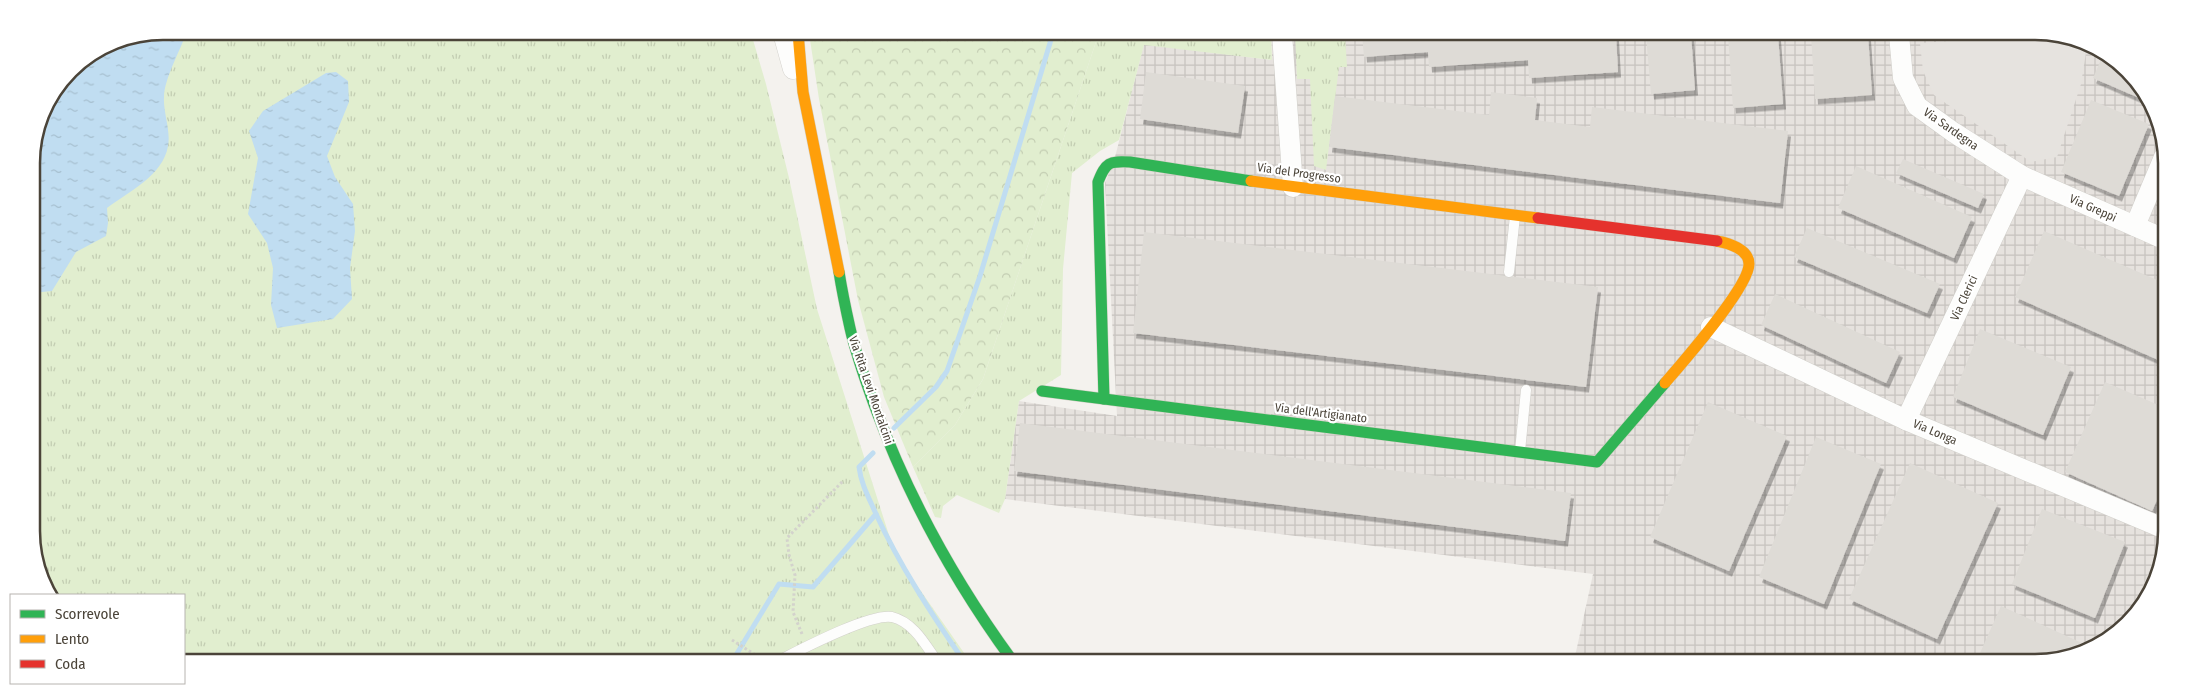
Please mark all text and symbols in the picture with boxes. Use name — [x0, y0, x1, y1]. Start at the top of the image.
street label: Via Sardegna — [1921, 105, 1981, 153]
street label: Via del Progresso — [1256, 160, 1342, 186]
street label: Via Greppi — [2067, 191, 2119, 225]
street label: Via Clerici — [1947, 273, 1981, 323]
street label: Via Rita Levi Montalcini — [846, 334, 896, 446]
street label: Via dell'Artigianato — [1274, 400, 1368, 426]
street label: Via Longa — [1911, 416, 1959, 448]
legend — [10, 594, 185, 684]
text: Scorrevole — [55, 605, 120, 623]
text: Lento — [55, 630, 89, 648]
text: Coda — [55, 655, 86, 673]

